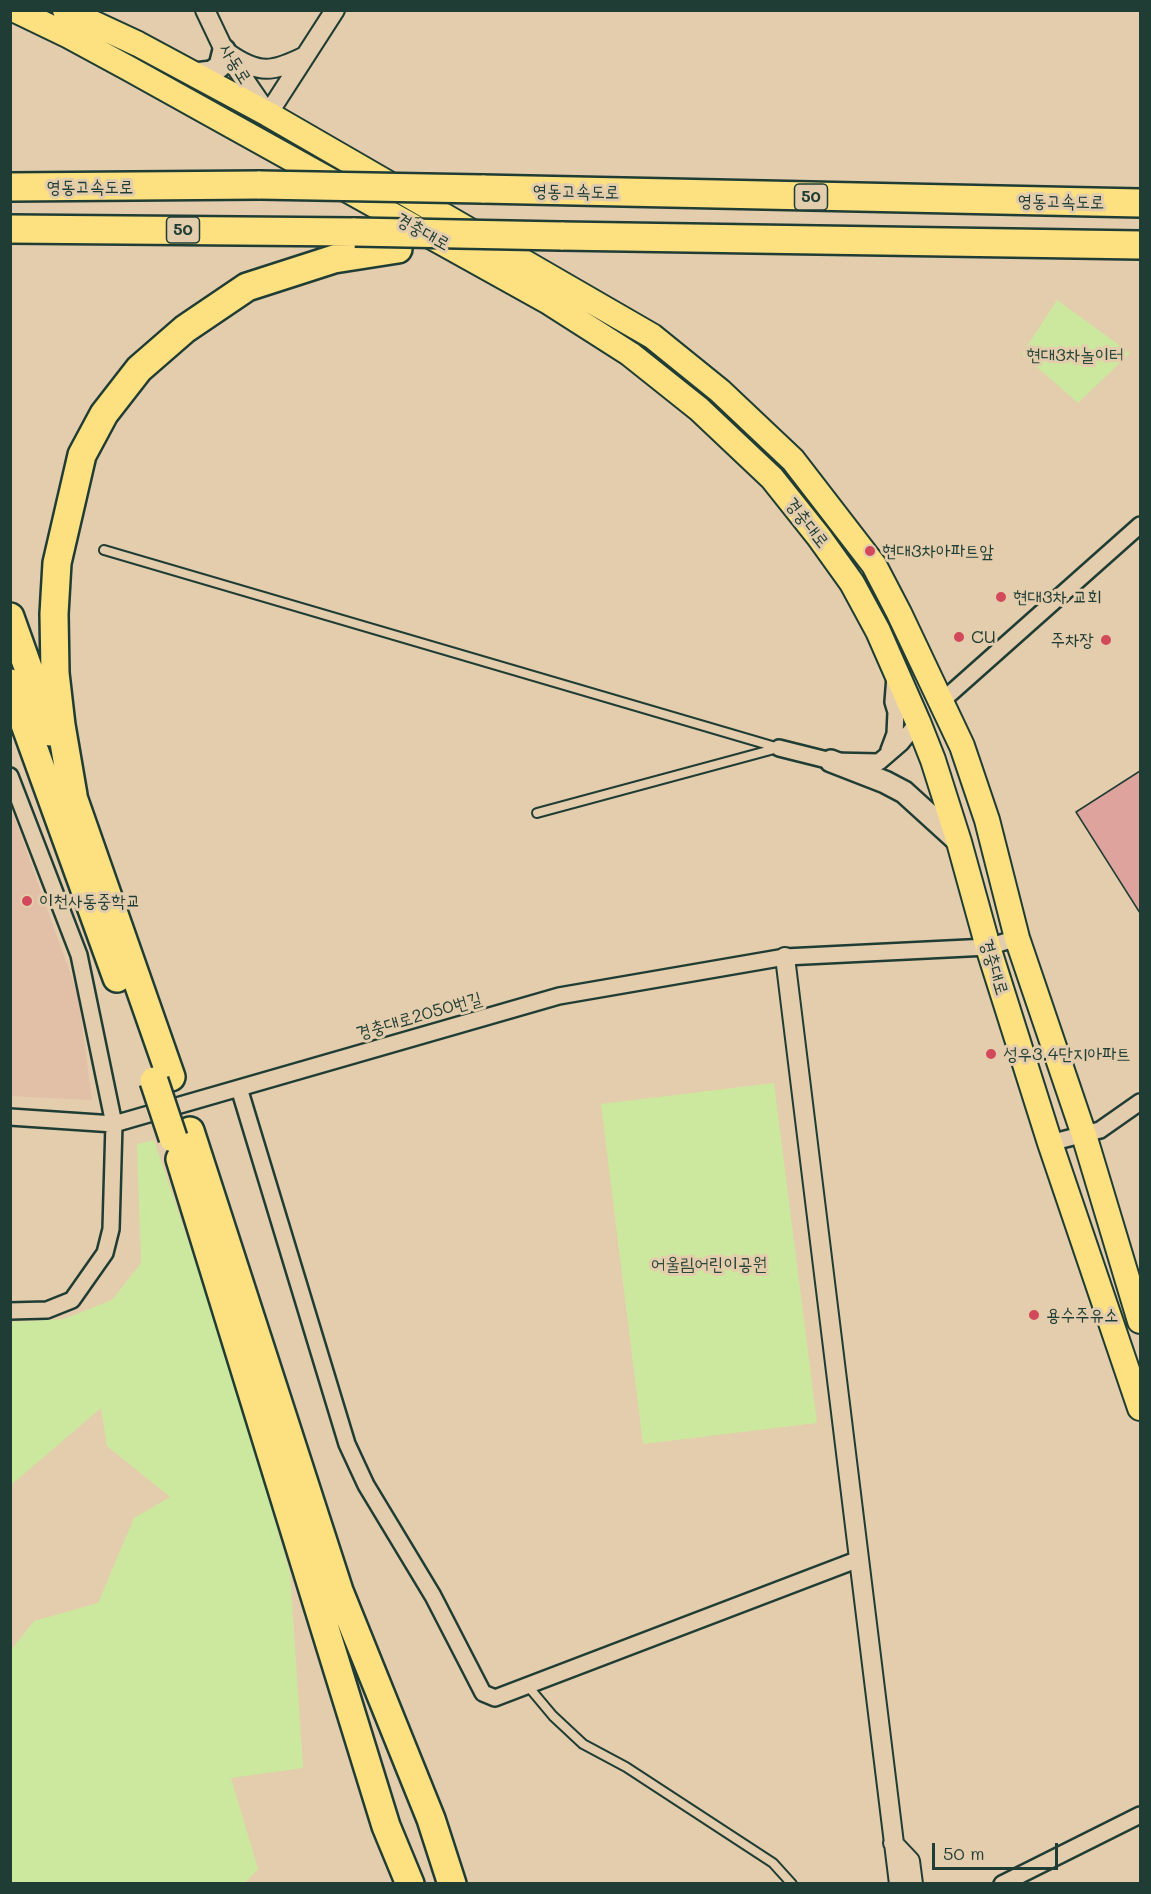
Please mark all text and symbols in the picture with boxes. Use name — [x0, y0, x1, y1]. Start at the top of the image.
street label: 사동로 — [214, 40, 256, 88]
street label: 영동고속도로 — [47, 176, 133, 198]
street label: 영동고속도로 — [532, 180, 620, 204]
road number: 50 — [794, 184, 828, 210]
street label: 영동고속도로 — [1017, 190, 1105, 214]
street label: 경충대로 — [392, 209, 454, 255]
road number: 50 — [166, 217, 200, 243]
park label: 현대3차놀이터 — [1026, 344, 1124, 366]
street label: 경충대로 — [781, 494, 833, 552]
place label: 현대3차아파트앞 — [882, 540, 994, 562]
marker: 현대3차아파트앞 — [863, 544, 877, 558]
place label: 현대3차 교회 — [1013, 586, 1102, 608]
marker: 현대3차 교회 — [994, 590, 1008, 604]
place label: CU — [971, 626, 996, 648]
place label: 주차장 — [1051, 629, 1094, 651]
marker: CU — [952, 630, 966, 644]
marker: 주차장 — [1099, 633, 1113, 647]
place label: 이천사동중학교 — [39, 890, 140, 912]
marker: 이천사동중학교 — [20, 894, 34, 908]
street label: 경충대로 — [975, 936, 1013, 998]
street label: 경충대로2050번길 — [354, 988, 484, 1044]
place label: 성우3.4단지아파트 — [1003, 1043, 1131, 1065]
marker: 성우3.4단지아파트 — [984, 1047, 998, 1061]
park label: 어울림어린이공원 — [651, 1253, 767, 1275]
place label: 용수주유소 — [1046, 1304, 1118, 1326]
marker: 용수주유소 — [1027, 1308, 1041, 1322]
scale bar — [935, 1831, 1061, 1869]
text: 50 m — [943, 1841, 985, 1865]

